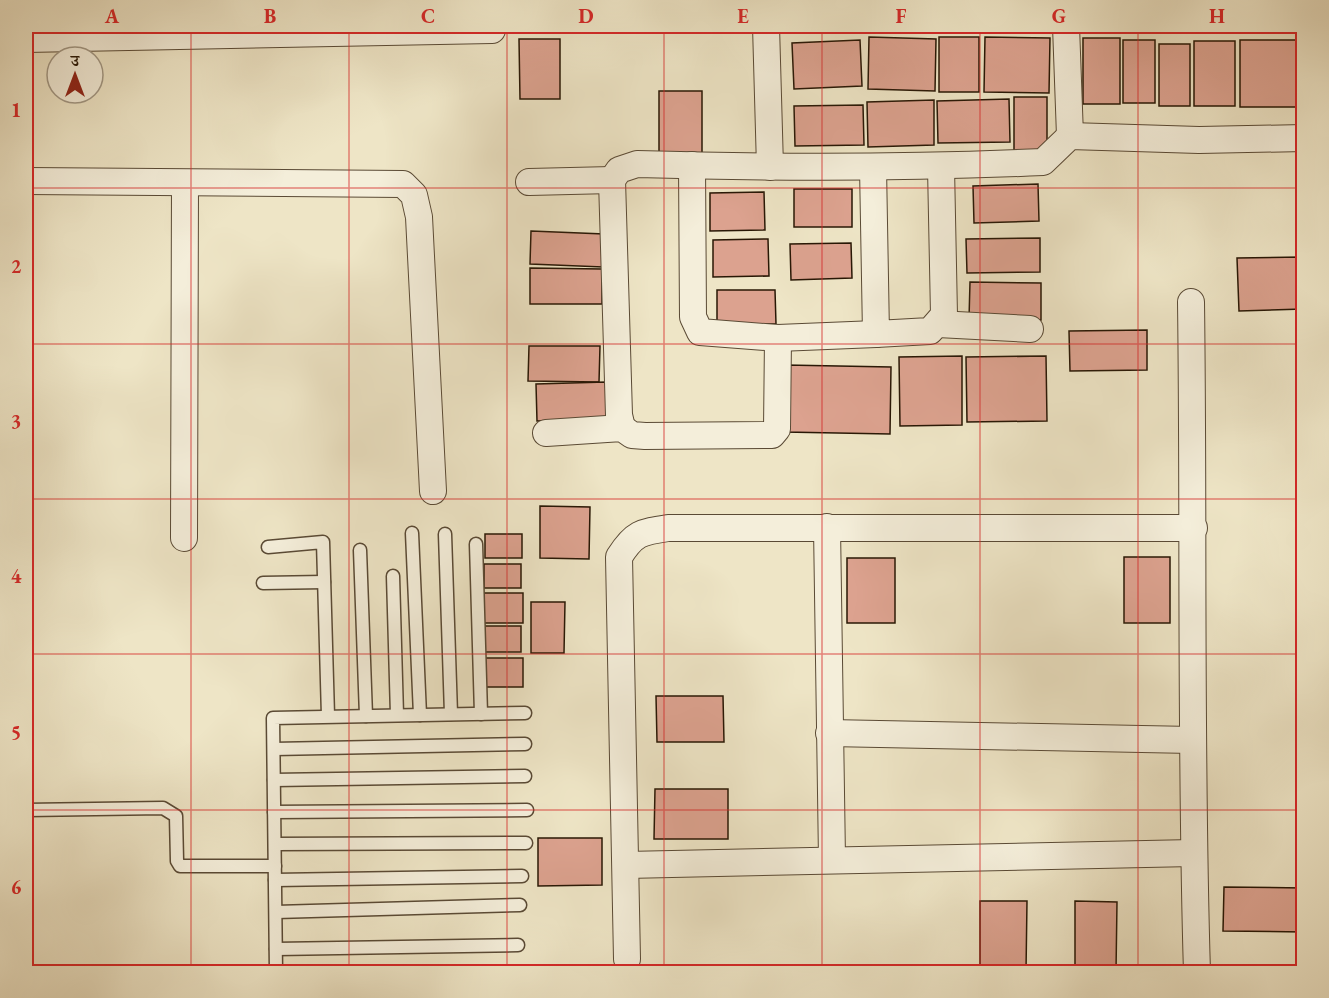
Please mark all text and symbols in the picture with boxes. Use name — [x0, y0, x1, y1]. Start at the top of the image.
text: A — [104, 3, 120, 29]
text: B — [264, 3, 276, 29]
text: C — [421, 3, 435, 29]
text: D — [578, 3, 594, 29]
text: E — [737, 3, 749, 29]
text: F — [896, 3, 907, 29]
text: G — [1052, 3, 1066, 29]
text: H — [1209, 3, 1225, 29]
north arrow — [45, 45, 105, 105]
text: उ — [70, 50, 81, 71]
text: 1 — [11, 97, 21, 123]
text: 2 — [11, 253, 22, 279]
text: 3 — [11, 408, 21, 434]
text: 4 — [11, 563, 22, 589]
text: 5 — [11, 719, 21, 745]
text: 6 — [11, 874, 22, 900]

